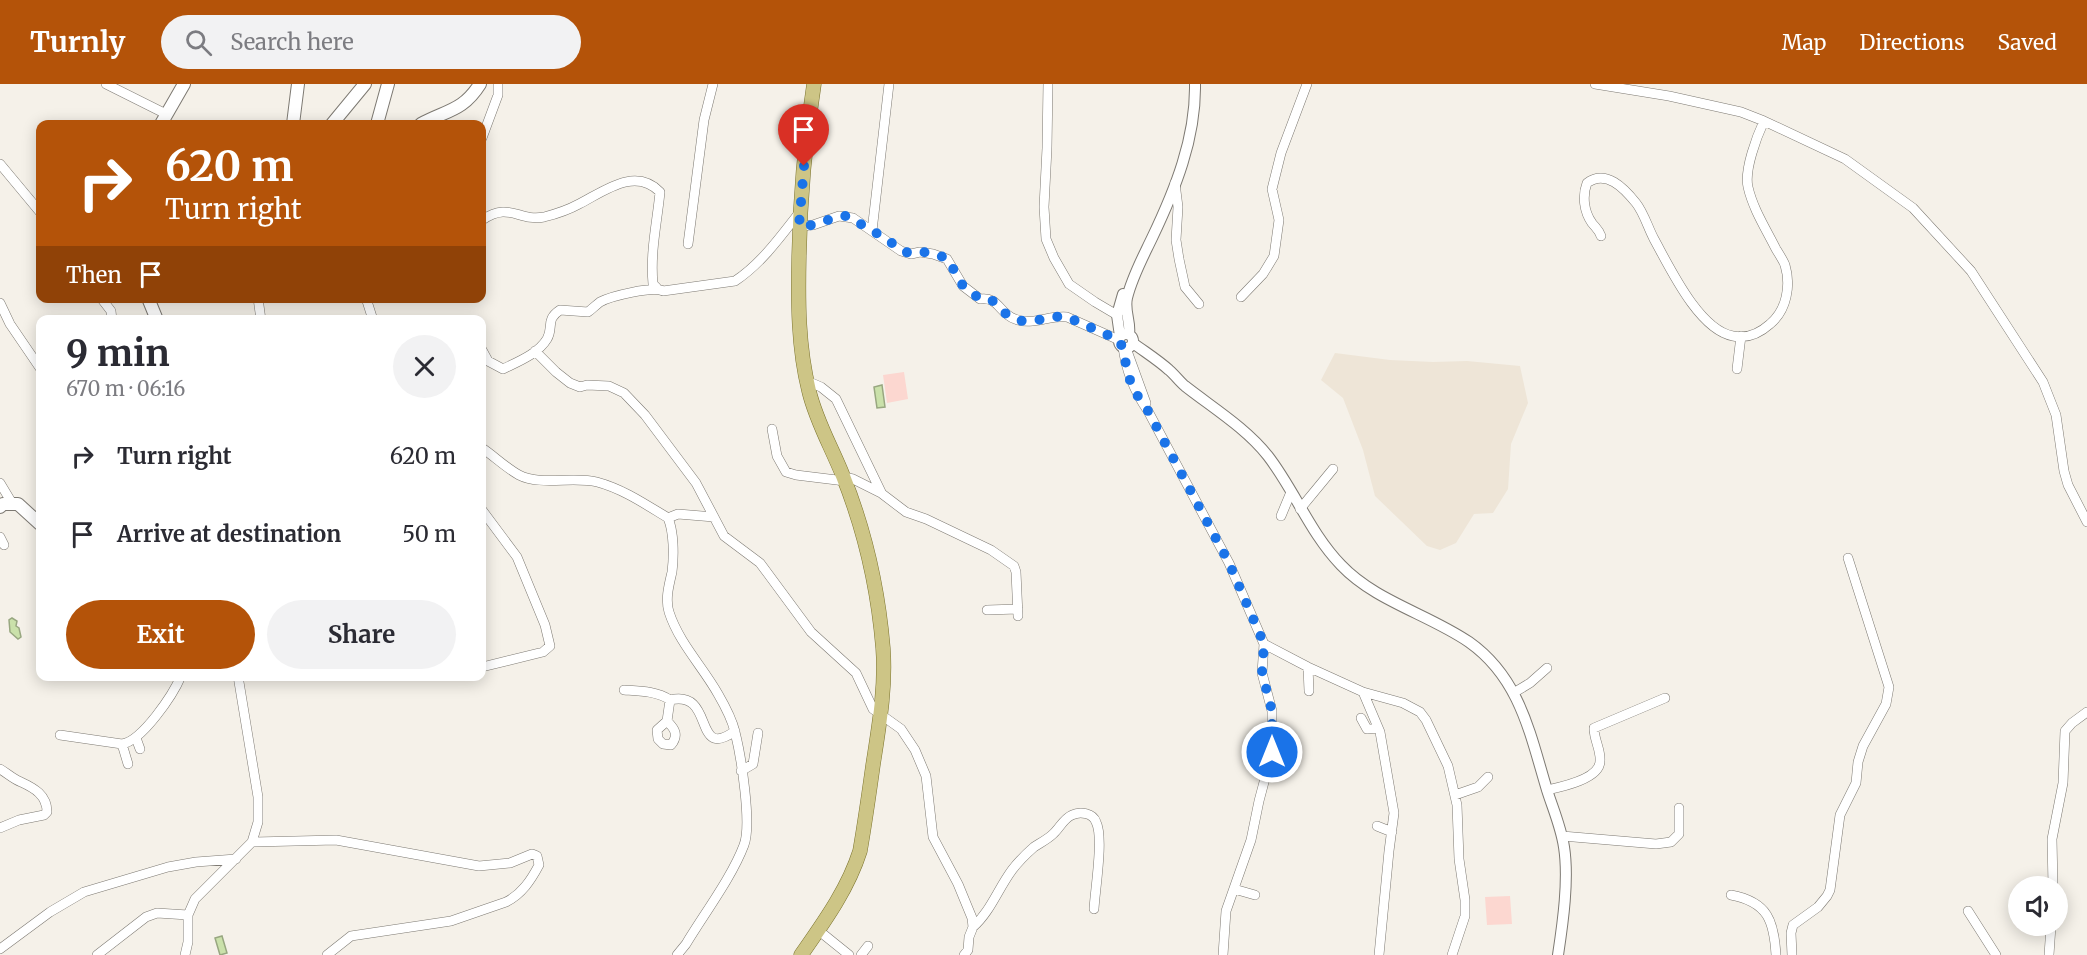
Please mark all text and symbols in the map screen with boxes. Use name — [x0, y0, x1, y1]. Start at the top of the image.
search box — [161, 15, 581, 69]
text: Turnly — [30, 24, 125, 60]
icon: search — [182, 26, 215, 59]
text: Search here — [230, 28, 354, 56]
text: Map — [1782, 29, 1826, 56]
text: Directions — [1859, 29, 1964, 56]
text: Saved — [1997, 29, 2057, 56]
pin — [778, 104, 829, 166]
icon: arrive — [787, 113, 820, 146]
text: 620 m — [165, 140, 293, 192]
icon: right — [66, 144, 144, 222]
text: Turn right — [165, 192, 302, 226]
icon: arrive — [134, 258, 167, 291]
text: Then — [66, 261, 122, 289]
text: 9 min — [66, 331, 170, 376]
button: close — [393, 335, 456, 398]
text: 670 m · 06:16 — [66, 376, 185, 401]
icon: right — [66, 440, 99, 473]
text: Turn right — [117, 442, 231, 470]
text: 620 m — [390, 442, 456, 470]
icon: arrive — [66, 518, 99, 551]
text: Arrive at destination — [117, 520, 341, 548]
text: 50 m — [402, 520, 456, 548]
button: Exit — [66, 600, 255, 669]
button: Share — [267, 600, 456, 669]
position arrow — [1240, 720, 1304, 784]
map controls — [2008, 876, 2068, 936]
button: sound — [2008, 876, 2068, 936]

